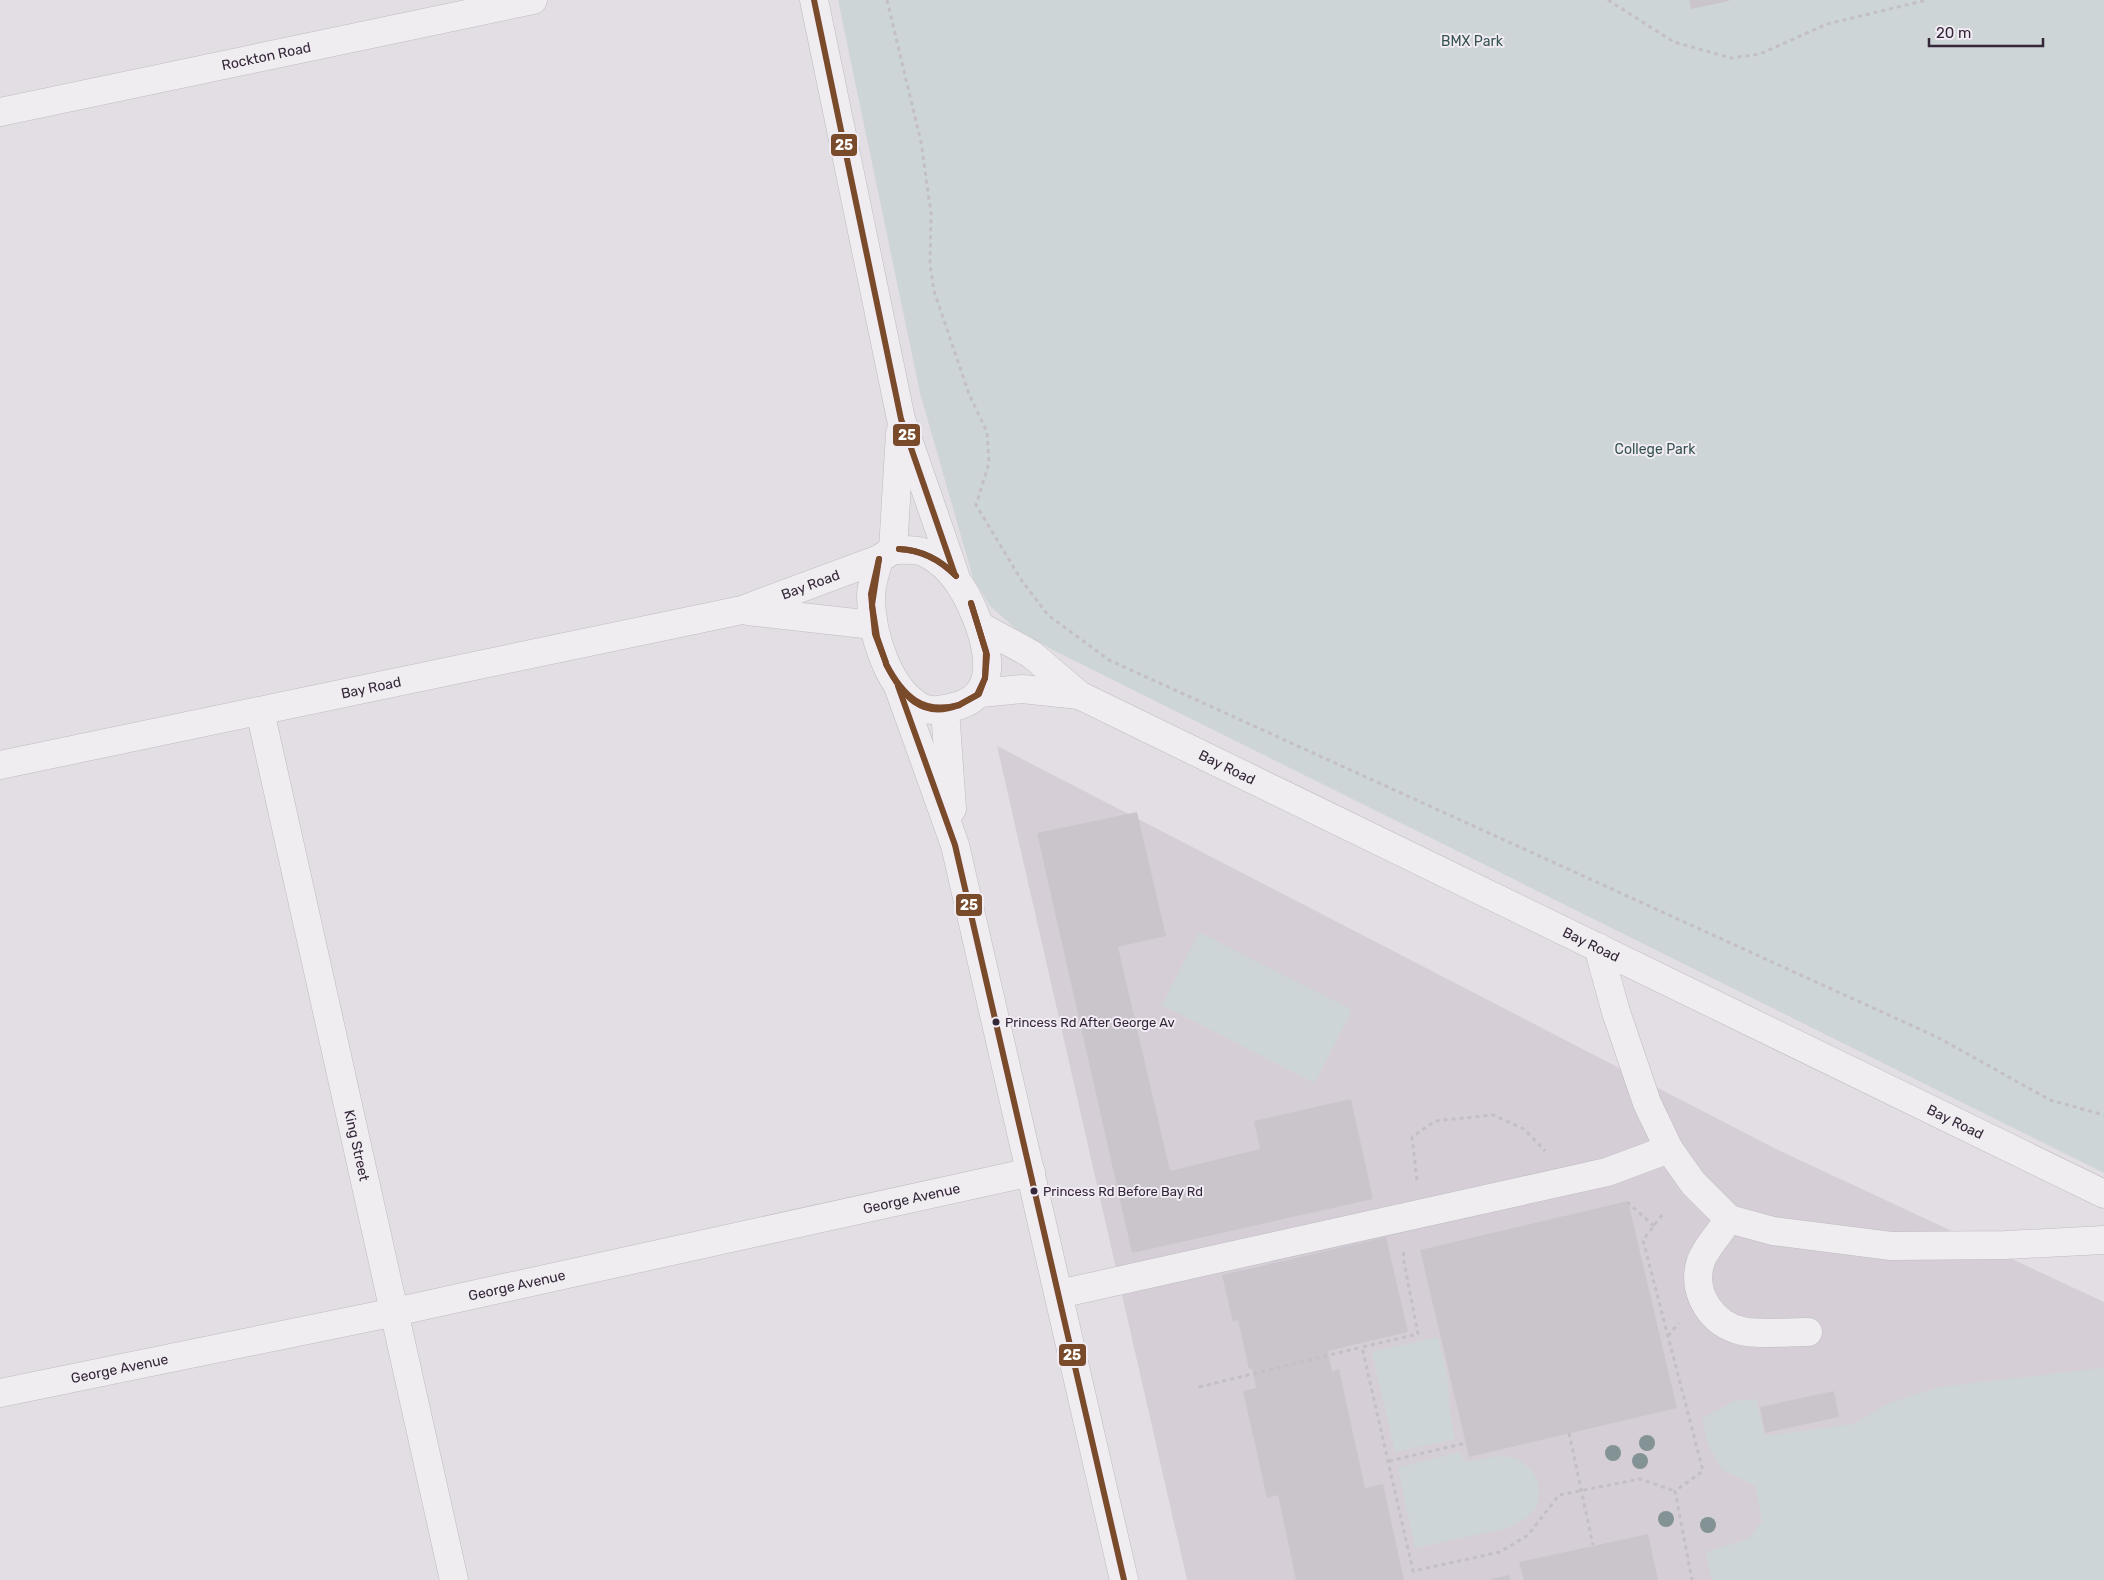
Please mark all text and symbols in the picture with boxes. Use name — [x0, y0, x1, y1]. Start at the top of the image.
scale bar — [1929, 15, 2043, 47]
text: 20 m — [1936, 24, 1971, 42]
park label: BMX Park — [1441, 33, 1504, 50]
street label: Rockton Road — [220, 38, 312, 74]
line badge: 25 — [830, 133, 858, 157]
text: 25 — [835, 137, 853, 154]
line badge: 25 — [892, 423, 921, 447]
text: 25 — [898, 427, 916, 444]
park label: College Park — [1615, 441, 1696, 458]
street label: Bay Road — [779, 566, 842, 603]
street label: Bay Road — [339, 673, 403, 702]
street label: Bay Road — [1196, 746, 1258, 788]
line badge: 25 — [955, 893, 983, 917]
text: 25 — [960, 897, 978, 914]
street label: Bay Road — [1560, 923, 1622, 965]
place label: Princess Rd After George Av — [1005, 1015, 1175, 1031]
marker: Princess Rd After George Av — [991, 1017, 1001, 1027]
street label: Bay Road — [1924, 1101, 1986, 1143]
street label: King Street — [341, 1108, 373, 1183]
street label: George Avenue — [861, 1179, 962, 1217]
place label: Princess Rd Before Bay Rd — [1043, 1184, 1203, 1199]
marker: Princess Rd Before Bay Rd — [1029, 1186, 1039, 1196]
street label: George Avenue — [467, 1266, 567, 1304]
line badge: 25 — [1058, 1343, 1087, 1367]
text: 25 — [1063, 1347, 1081, 1364]
street label: George Avenue — [69, 1350, 170, 1387]

